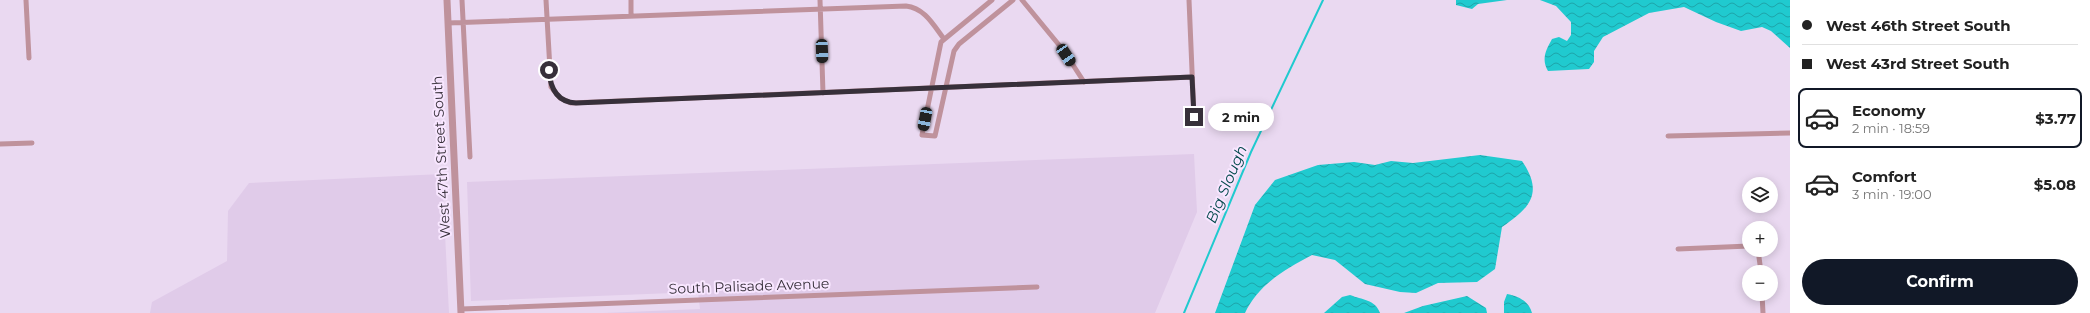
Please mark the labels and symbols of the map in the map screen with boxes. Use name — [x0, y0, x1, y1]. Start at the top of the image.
car — [816, 39, 828, 63]
car — [1054, 42, 1078, 68]
route start — [540, 61, 558, 79]
street label: West 47th Street South — [428, 75, 454, 239]
callout: 2 min — [1208, 103, 1274, 131]
car — [917, 106, 933, 132]
route end — [1185, 108, 1203, 126]
water label: Big Slough — [1201, 142, 1251, 226]
street label: South Palisade Avenue — [668, 274, 830, 298]

